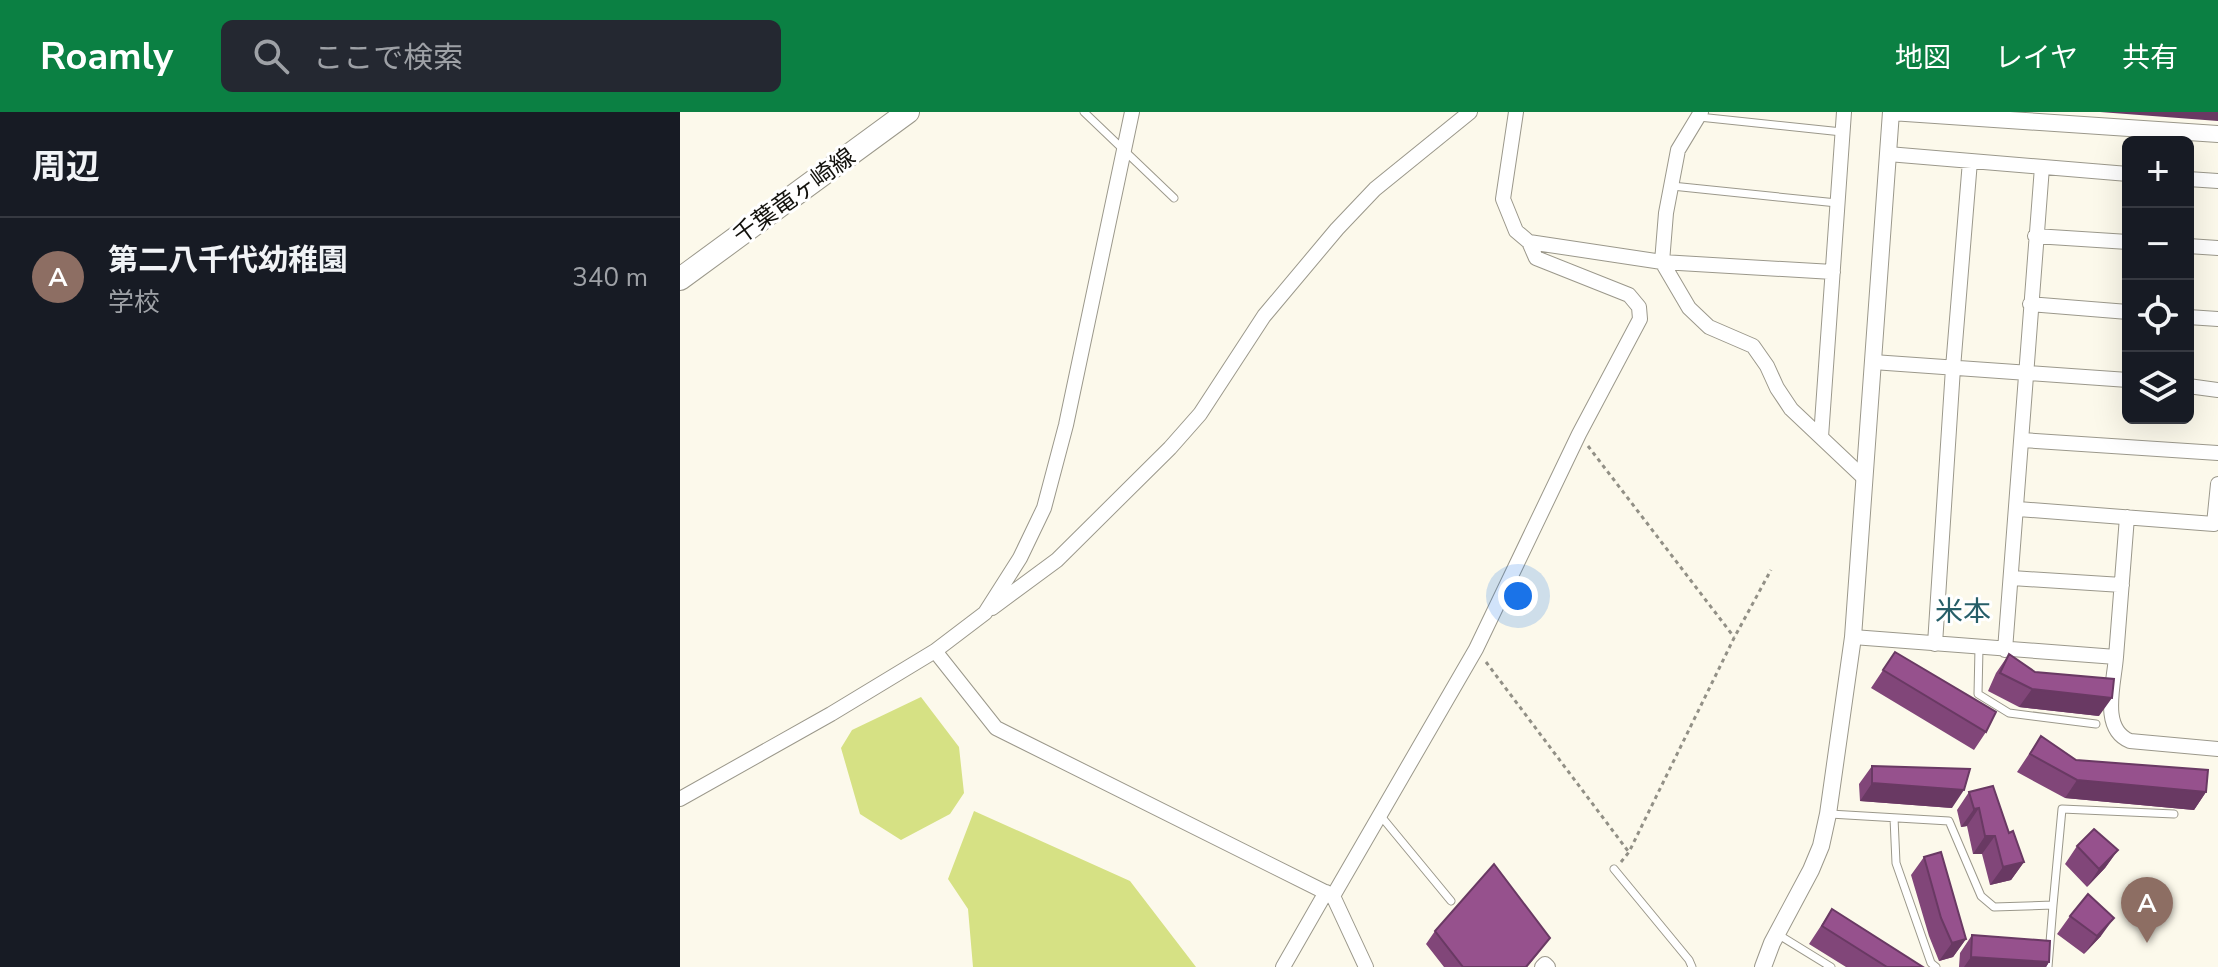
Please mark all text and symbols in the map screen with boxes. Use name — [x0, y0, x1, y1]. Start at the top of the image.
search box — [221, 20, 781, 92]
text: Roamly — [40, 31, 173, 82]
icon: search — [249, 34, 293, 78]
text: ここで検索 — [313, 38, 463, 79]
text: 地図 — [1895, 39, 1951, 77]
text: レイヤ — [1995, 39, 2078, 77]
text: 共有 — [2122, 39, 2178, 77]
map controls — [2122, 136, 2194, 424]
button: + — [2122, 136, 2194, 208]
street label: 千葉竜ヶ崎線 — [726, 141, 862, 251]
text: 周辺 — [32, 144, 100, 190]
button: − — [2122, 208, 2194, 280]
text: 第二八千代幼稚園 — [108, 240, 348, 281]
text: A — [48, 260, 68, 295]
text: 340 m — [572, 260, 648, 295]
button: locate — [2122, 280, 2194, 352]
text: 学校 — [108, 285, 160, 320]
button: layers — [2122, 352, 2194, 424]
your location — [1498, 576, 1538, 616]
district label: 米本 — [1935, 593, 1991, 631]
pin: A — [2121, 877, 2173, 943]

